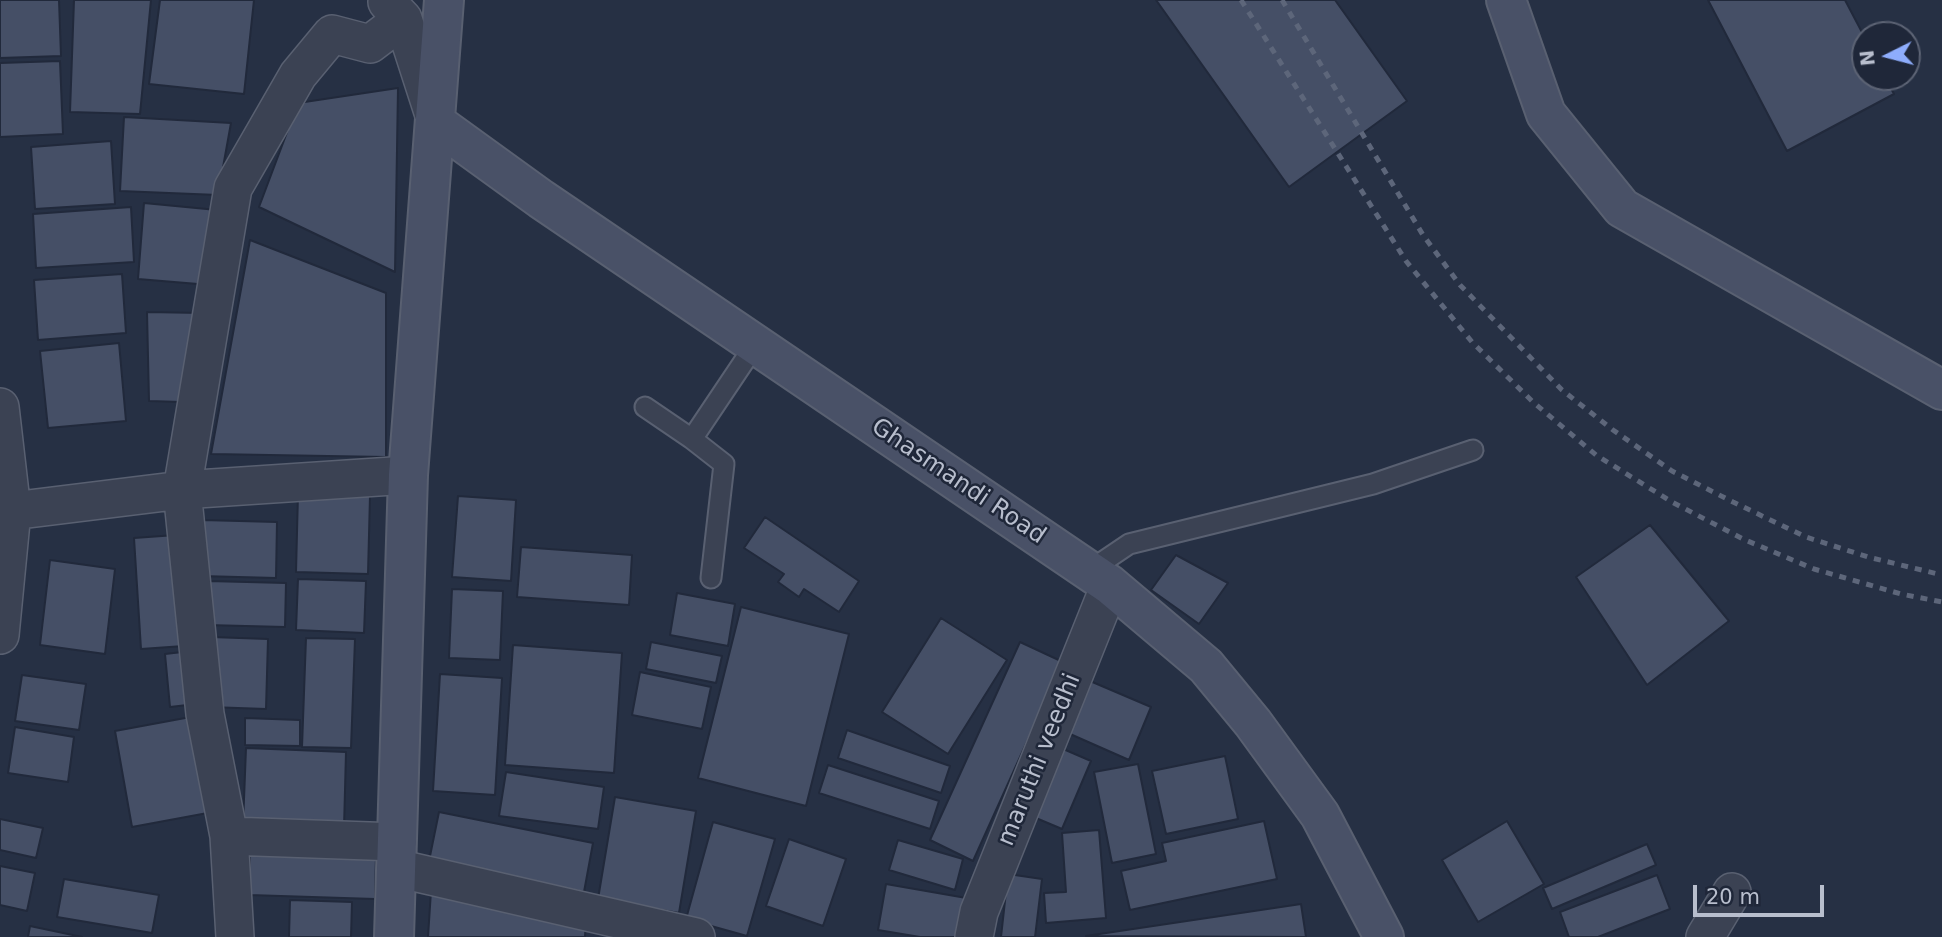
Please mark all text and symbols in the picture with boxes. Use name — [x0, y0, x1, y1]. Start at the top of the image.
north arrow — [1851, 21, 1921, 91]
text: N — [1855, 49, 1879, 67]
street label: Ghasmandi Road — [865, 413, 1051, 551]
street label: maruthi veedhi — [992, 670, 1088, 850]
scale bar — [1697, 870, 1828, 914]
text: 20 m — [1706, 885, 1760, 909]

